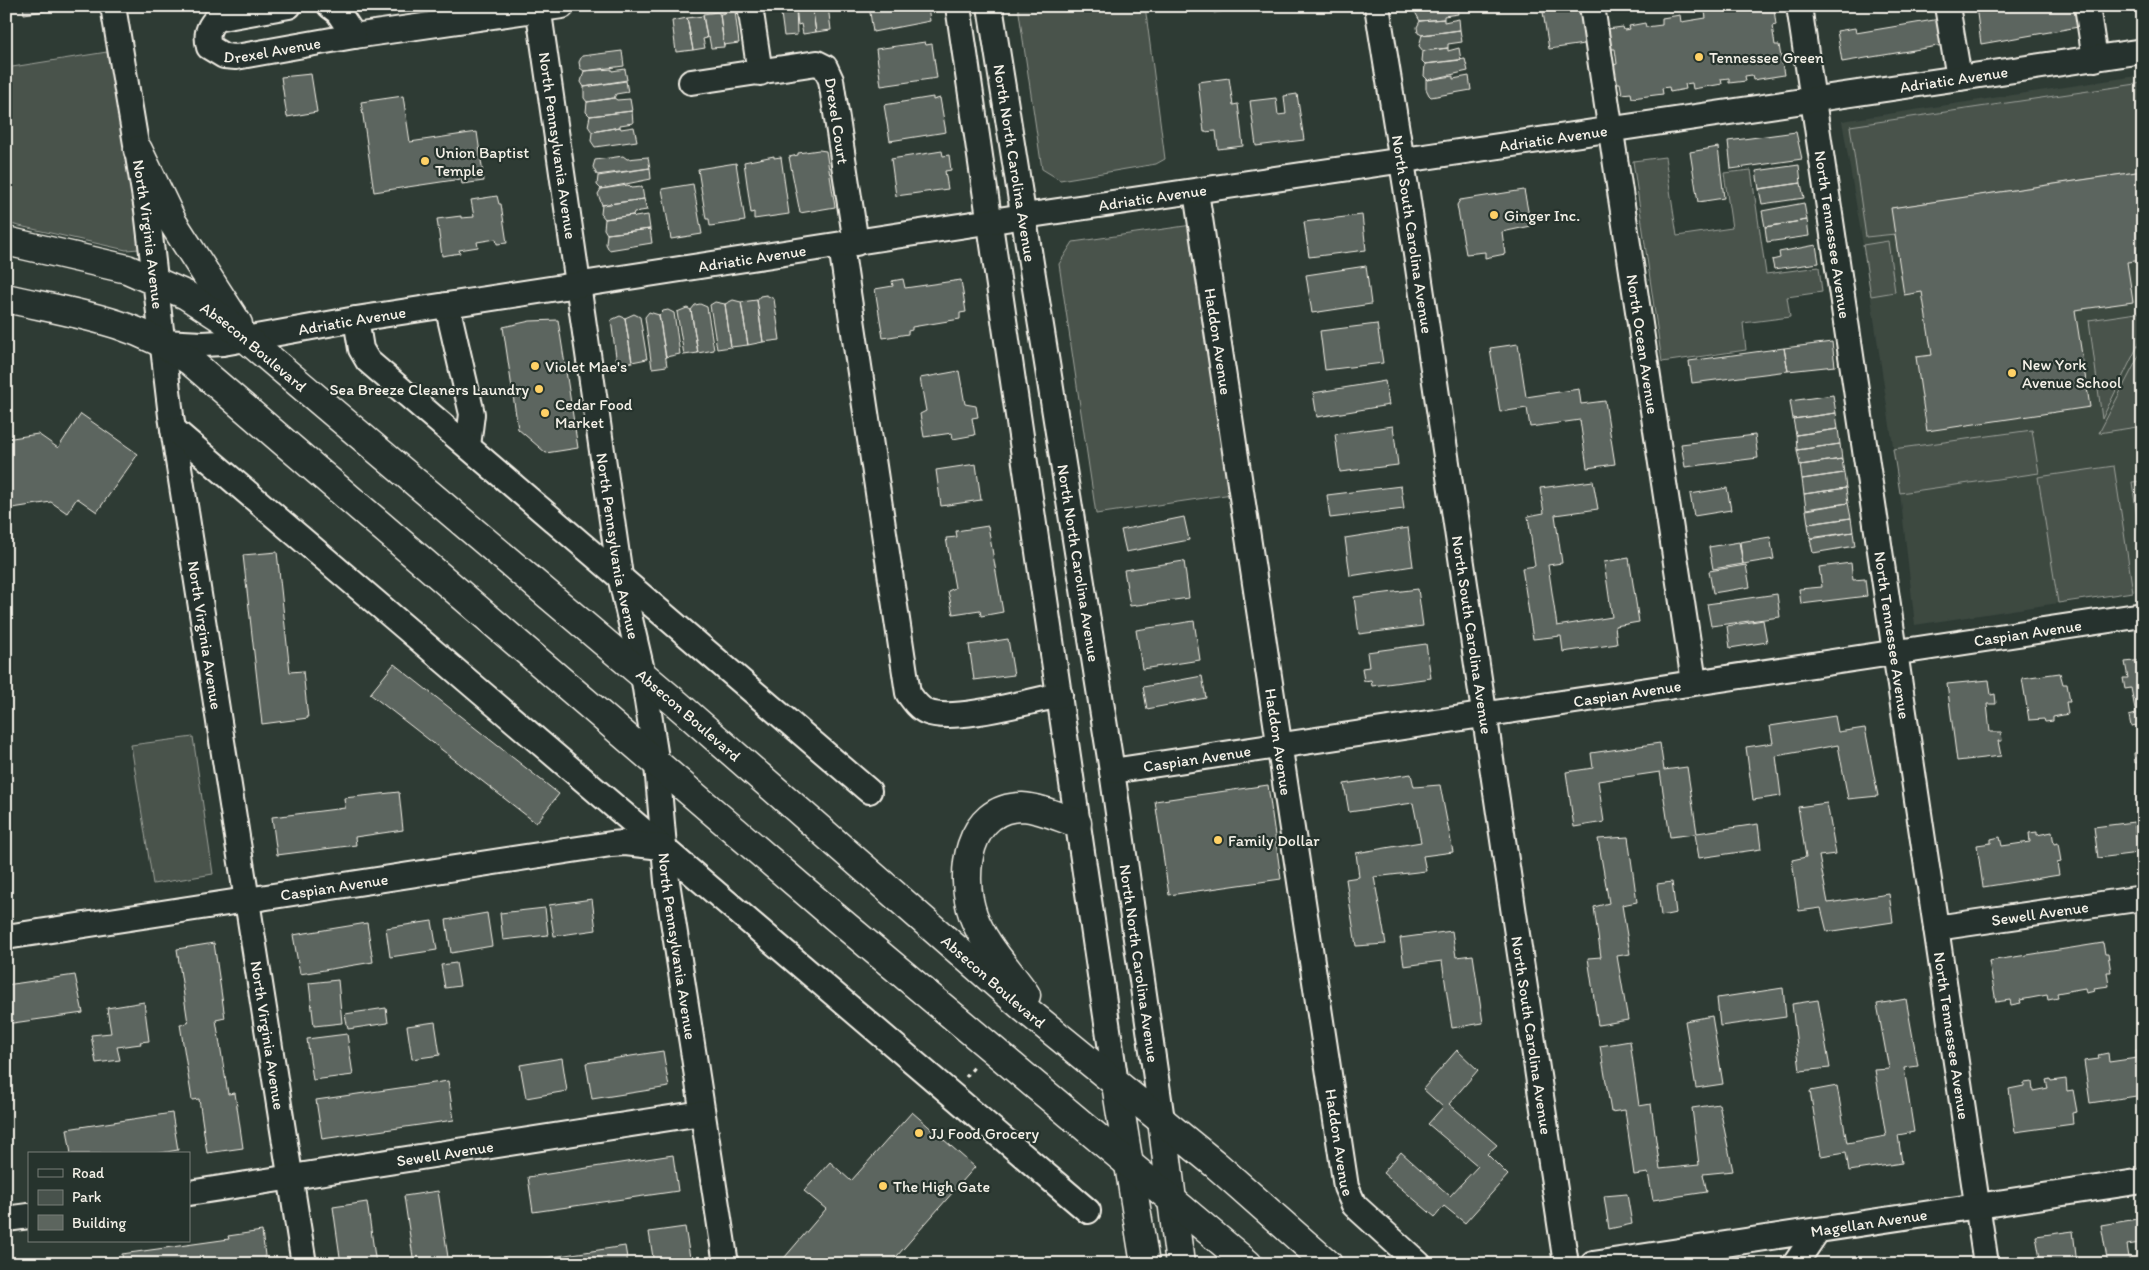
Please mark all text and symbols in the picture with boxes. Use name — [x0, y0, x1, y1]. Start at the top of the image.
street label: Drexel Avenue — [223, 33, 322, 67]
place label: Tennessee Green — [1709, 48, 1824, 67]
street label: North Pennsylvania Avenue — [535, 51, 581, 241]
marker: Tennessee Green — [1693, 51, 1705, 63]
street label: Adriatic Avenue — [1898, 61, 2010, 96]
street label: North North Carolina Avenue — [990, 63, 1040, 263]
street label: Drexel Court — [821, 76, 853, 166]
street label: Adriatic Avenue — [1498, 121, 1609, 155]
street label: North South Carolina Avenue — [1388, 134, 1437, 335]
place label: Union Baptist Temple — [435, 143, 529, 180]
street label: North Tennessee Avenue — [1811, 149, 1855, 320]
marker: Union Baptist Temple — [419, 155, 431, 167]
street label: North Virginia Avenue — [129, 158, 168, 310]
street label: Adriatic Avenue — [1097, 180, 1208, 214]
place label: Ginger Inc. — [1504, 206, 1580, 225]
marker: Ginger Inc. — [1488, 209, 1500, 221]
street label: Adriatic Avenue — [697, 240, 808, 276]
street label: North Ocean Avenue — [1623, 273, 1663, 415]
street label: Haddon Avenue — [1201, 287, 1236, 396]
street label: Absecon Boulevard — [197, 298, 311, 396]
street label: Adriatic Avenue — [296, 302, 408, 339]
place label: New York Avenue School — [2022, 355, 2122, 392]
place label: Violet Mae's — [545, 357, 627, 376]
marker: Violet Mae's — [529, 360, 541, 372]
marker: New York Avenue School — [2006, 367, 2018, 379]
place label: Sea Breeze Cleaners Laundry — [330, 380, 529, 399]
marker: Sea Breeze Cleaners Laundry — [533, 383, 545, 395]
place label: Cedar Food Market — [555, 395, 633, 432]
marker: Cedar Food Market — [539, 407, 551, 419]
street label: North Pennsylvania Avenue — [593, 452, 644, 641]
street label: North North Carolina Avenue — [1054, 463, 1104, 663]
street label: North South Carolina Avenue — [1448, 534, 1497, 735]
street label: North Tennessee Avenue — [1871, 550, 1914, 720]
street label: North Virginia Avenue — [184, 559, 226, 711]
street label: Caspian Avenue — [1972, 615, 2083, 650]
street label: Absecon Boulevard — [633, 664, 745, 765]
street label: Caspian Avenue — [1572, 675, 1683, 711]
street label: Haddon Avenue — [1261, 687, 1296, 797]
street label: Caspian Avenue — [1142, 741, 1253, 776]
place label: Family Dollar — [1228, 831, 1320, 850]
marker: Family Dollar — [1212, 834, 1224, 846]
street label: North Pennsylvania Avenue — [655, 852, 701, 1041]
street label: North North Carolina Avenue — [1116, 863, 1163, 1064]
street label: Caspian Avenue — [279, 869, 390, 904]
street label: Sewell Avenue — [1990, 897, 2090, 929]
street label: Absecon Boulevard — [938, 931, 1050, 1032]
street label: North South Carolina Avenue — [1508, 935, 1556, 1136]
street label: North Tennessee Avenue — [1930, 950, 1974, 1121]
street label: North Virginia Avenue — [247, 959, 289, 1111]
street label: Haddon Avenue — [1322, 1088, 1358, 1199]
place label: JJ Food Grocery — [929, 1124, 1039, 1143]
marker: JJ Food Grocery — [913, 1127, 925, 1139]
street label: Sewell Avenue — [395, 1136, 495, 1170]
legend — [28, 1152, 190, 1242]
text: Road — [72, 1164, 105, 1182]
place label: The High Gate — [893, 1177, 990, 1196]
marker: The High Gate — [877, 1180, 889, 1192]
text: Park — [72, 1188, 102, 1206]
street label: Magellan Avenue — [1809, 1204, 1929, 1241]
text: Building — [72, 1214, 126, 1232]

